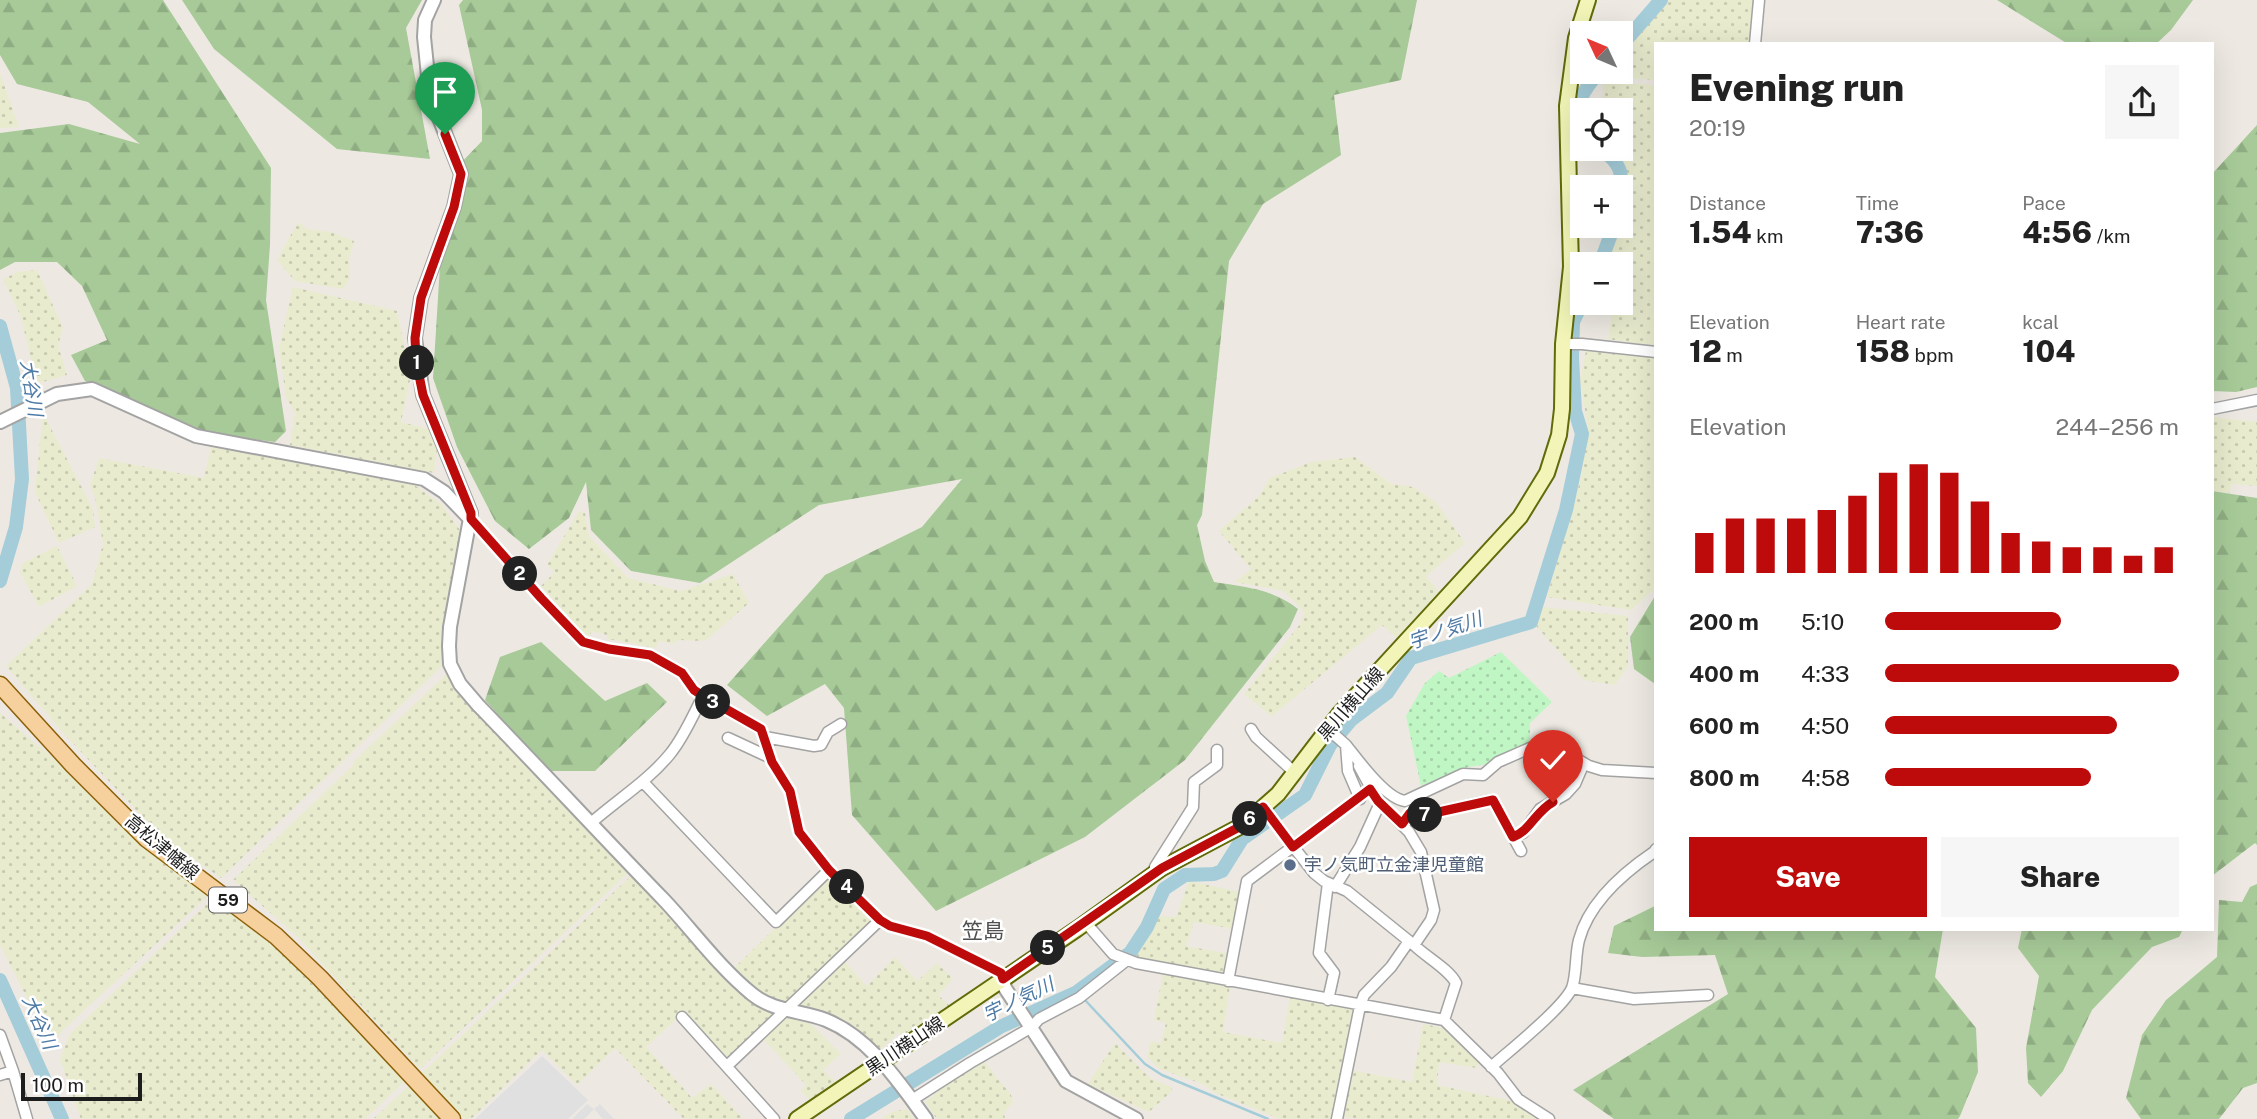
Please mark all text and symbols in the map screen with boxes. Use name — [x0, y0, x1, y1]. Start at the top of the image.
north arrow — [1570, 21, 1633, 84]
map controls — [1570, 21, 1633, 315]
pin — [415, 62, 475, 134]
text: Evening run — [1689, 65, 1904, 110]
button: share — [2105, 65, 2179, 139]
icon: arrive — [426, 73, 464, 111]
button: locate — [1570, 98, 1633, 161]
text: 20:19 — [1689, 114, 1746, 141]
button: + — [1570, 175, 1633, 238]
text: Distance — [1689, 192, 1766, 214]
text: Time — [1856, 192, 1899, 214]
text: Pace — [2022, 192, 2066, 214]
text: 1.54 — [1689, 214, 1752, 250]
text: 7:36 — [1856, 214, 1924, 250]
text: 4:56 — [2022, 214, 2092, 250]
text: km — [1752, 225, 1783, 247]
text: /km — [2092, 225, 2131, 247]
button: − — [1570, 252, 1633, 315]
text: Elevation — [1689, 311, 1770, 333]
text: Heart rate — [1856, 311, 1945, 333]
text: kcal — [2022, 311, 2059, 333]
text: 12 — [1689, 333, 1722, 369]
text: 158 — [1856, 333, 1910, 369]
text: 104 — [2022, 333, 2075, 369]
text: m — [1722, 344, 1743, 366]
text: bpm — [1910, 344, 1954, 366]
pin: 1 — [400, 346, 434, 380]
text: 1 — [412, 351, 421, 373]
water label: 大谷川 — [17, 358, 48, 420]
text: Elevation — [1689, 413, 1787, 440]
text: 244–256 m — [2055, 413, 2179, 440]
pin: 2 — [503, 556, 538, 592]
text: 2 — [513, 562, 526, 584]
water label: 宇ノ気川 — [1405, 607, 1486, 653]
text: 200 m — [1689, 608, 1759, 635]
text: 5:10 — [1801, 608, 1844, 635]
text: 400 m — [1689, 660, 1759, 687]
text: 4:33 — [1801, 660, 1849, 687]
street label: 黒川横山線 — [1313, 663, 1388, 745]
pin: 3 — [696, 684, 730, 720]
text: 3 — [706, 690, 719, 712]
text: 600 m — [1689, 712, 1759, 739]
text: 4:50 — [1801, 712, 1849, 739]
pin — [1523, 730, 1583, 802]
icon: check — [1534, 741, 1572, 779]
text: 800 m — [1689, 764, 1760, 791]
text: 4:58 — [1801, 764, 1850, 791]
pin: 7 — [1408, 798, 1442, 832]
pin: 6 — [1232, 802, 1268, 836]
text: 7 — [1419, 803, 1430, 825]
text: 6 — [1243, 807, 1256, 829]
street label: 高松津幡線 — [121, 810, 204, 884]
button: Save — [1689, 837, 1927, 917]
button: Share — [1941, 837, 2179, 917]
place label: 宇ノ気町立金津児童館 — [1304, 854, 1484, 875]
marker: 宇ノ気町立金津児童館 — [1282, 857, 1298, 873]
pin: 4 — [830, 870, 864, 904]
text: 4 — [840, 875, 853, 897]
road number: 59 — [209, 888, 247, 912]
district label: 笠島 — [962, 918, 1004, 943]
pin: 5 — [1030, 930, 1066, 965]
text: 5 — [1041, 936, 1054, 958]
water label: 宇ノ気川 — [979, 972, 1059, 1026]
water label: 大谷川 — [18, 991, 62, 1054]
street label: 黒川横山線 — [862, 1012, 948, 1079]
scale bar — [21, 1070, 142, 1102]
text: 100 m — [32, 1074, 84, 1096]

